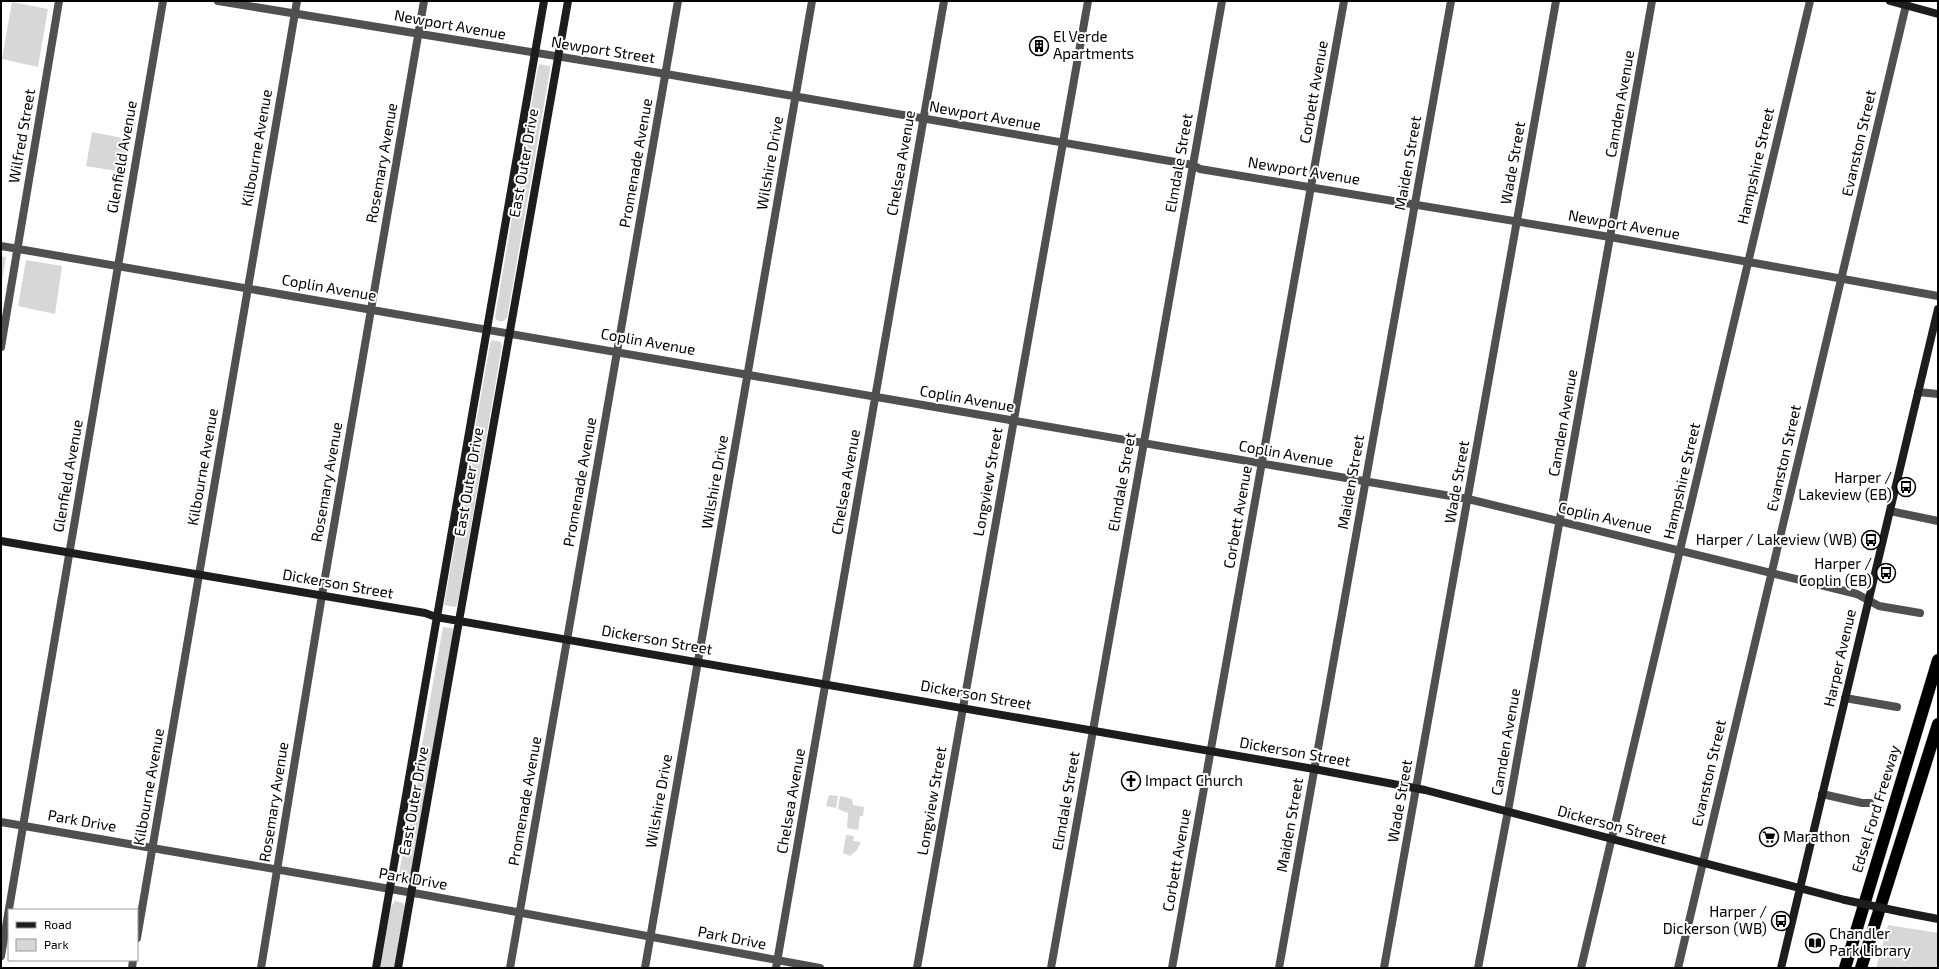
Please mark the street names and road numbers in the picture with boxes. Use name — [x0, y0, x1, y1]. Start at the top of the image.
street label: Newport Avenue — [393, 5, 507, 43]
street label: Newport Street — [550, 32, 657, 66]
street label: Corbett Avenue — [1295, 39, 1331, 145]
street label: Camden Avenue — [1601, 49, 1637, 159]
street label: Wilfred Street — [4, 87, 38, 184]
street label: Evanston Street — [1837, 87, 1879, 198]
street label: Kilbourne Avenue — [237, 88, 275, 208]
street label: Newport Avenue — [928, 96, 1042, 134]
street label: Promenade Avenue — [615, 97, 655, 229]
street label: Glenfield Avenue — [102, 99, 140, 215]
street label: Rosemary Avenue — [362, 101, 400, 224]
street label: Hampshire Street — [1733, 105, 1777, 226]
street label: East Outer Drive — [505, 107, 541, 219]
street label: Chelsea Avenue — [882, 109, 918, 217]
street label: Elmdale Street — [1160, 112, 1196, 214]
street label: Wilshire Drive — [752, 114, 786, 211]
street label: Maiden Street — [1390, 114, 1424, 211]
street label: Wade Street — [1496, 120, 1528, 206]
street label: Newport Avenue — [1247, 152, 1361, 188]
street label: Newport Avenue — [1567, 205, 1681, 243]
street label: Coplin Avenue — [280, 270, 378, 304]
street label: Coplin Avenue — [599, 324, 697, 358]
street label: Camden Avenue — [1544, 368, 1580, 478]
street label: Coplin Avenue — [918, 381, 1016, 415]
street label: Evanston Street — [1762, 402, 1804, 513]
street label: Kilbourne Avenue — [183, 407, 221, 527]
street label: Promenade Avenue — [559, 416, 599, 548]
street label: Glenfield Avenue — [48, 418, 86, 534]
street label: Rosemary Avenue — [307, 420, 345, 543]
street label: Hampshire Street — [1659, 420, 1703, 541]
street label: East Outer Drive — [450, 426, 486, 538]
street label: Longview Street — [969, 426, 1005, 538]
street label: Chelsea Avenue — [827, 428, 863, 536]
street label: Elmdale Street — [1103, 431, 1139, 533]
street label: Wilshire Drive — [697, 433, 731, 530]
street label: Maiden Street — [1333, 433, 1367, 530]
street label: Coplin Avenue — [1237, 436, 1335, 470]
street label: Wade Street — [1440, 439, 1472, 525]
street label: Corbett Avenue — [1219, 464, 1255, 570]
street label: Coplin Avenue — [1556, 497, 1654, 537]
street label: Dickerson Street — [281, 564, 395, 602]
street label: Harper Avenue — [1819, 607, 1859, 709]
street label: Dickerson Street — [600, 620, 714, 658]
street label: Dickerson Street — [919, 675, 1033, 713]
street label: Camden Avenue — [1487, 687, 1523, 797]
street label: Evanston Street — [1687, 717, 1729, 828]
street label: Kilbourne Avenue — [129, 727, 167, 847]
street label: Dickerson Street — [1238, 732, 1352, 770]
street label: Promenade Avenue — [504, 735, 544, 867]
street label: Rosemary Avenue — [255, 740, 291, 863]
street label: Edsel Ford Freeway — [1847, 743, 1903, 875]
street label: East Outer Drive — [395, 745, 431, 857]
street label: Longview Street — [913, 745, 949, 857]
street label: Chelsea Avenue — [772, 747, 808, 855]
street label: Elmdale Street — [1047, 750, 1083, 852]
street label: Wilshire Drive — [641, 752, 675, 849]
street label: Wade Street — [1383, 758, 1415, 844]
street label: Maiden Street — [1272, 776, 1306, 873]
street label: Dickerson Street — [1556, 801, 1669, 847]
street label: Park Drive — [46, 805, 118, 835]
street label: Corbett Avenue — [1158, 807, 1194, 913]
street label: Park Drive — [377, 863, 449, 893]
street label: Park Drive — [696, 922, 768, 952]

